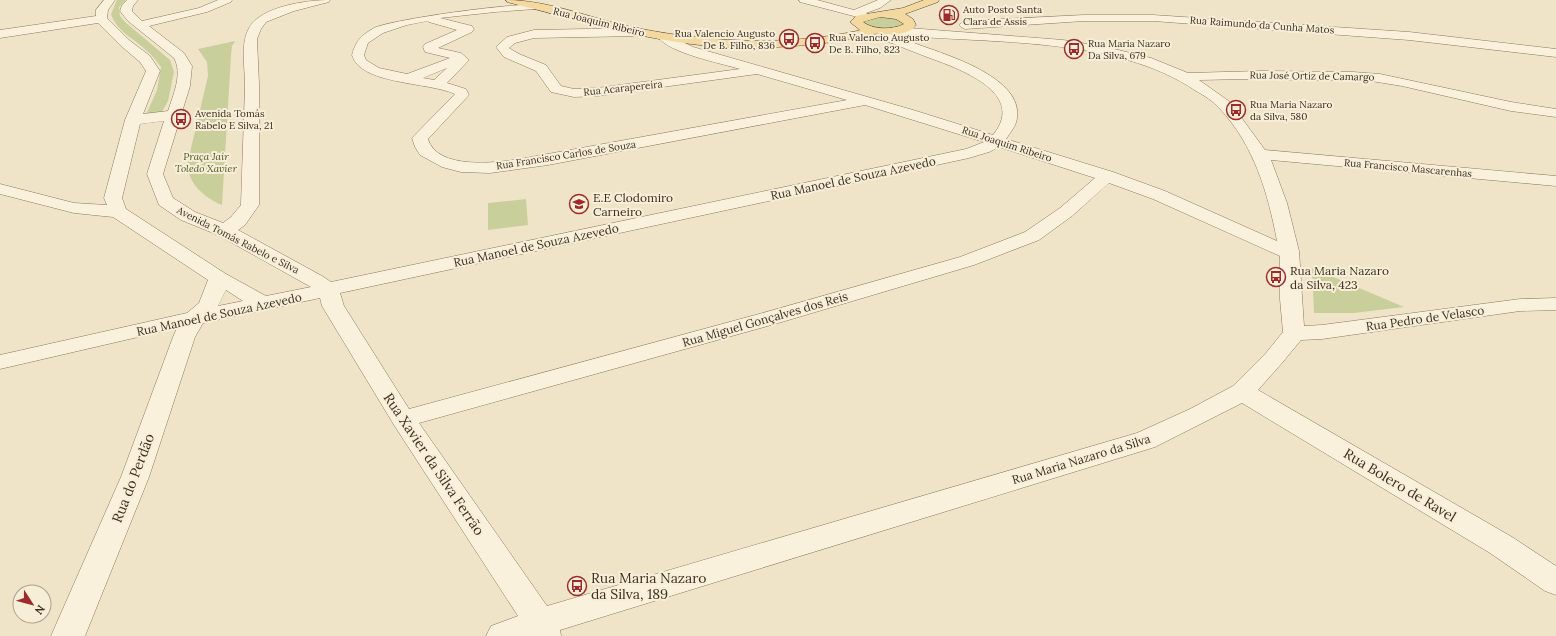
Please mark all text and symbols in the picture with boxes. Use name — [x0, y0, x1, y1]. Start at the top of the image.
place label: Auto Posto Santa Clara de Assis — [962, 3, 1042, 28]
street label: Rua Joaquim Ribeiro — [552, 4, 646, 40]
fuel station icon: Auto Posto Santa Clara de Assis — [938, 4, 960, 26]
street label: Rua Raimundo da Cunha Matos — [1189, 13, 1335, 37]
place label: Rua Valencio Augusto De B. Filho, 836 — [675, 27, 775, 52]
bus stop icon: Rua Valencio Augusto De B. Filho, 836 — [778, 28, 800, 50]
place label: Rua Valencio Augusto De B. Filho, 823 — [829, 31, 930, 56]
bus stop icon: Rua Valencio Augusto De B. Filho, 823 — [804, 32, 826, 54]
place label: Rua Maria Nazaro Da Silva, 679 — [1088, 37, 1171, 62]
bus stop icon: Rua Maria Nazaro Da Silva, 679 — [1063, 38, 1085, 60]
street label: Rua José Ortiz de Camargo — [1249, 68, 1375, 84]
street label: Rua Acarapereira — [583, 77, 663, 99]
place label: Rua Maria Nazaro da Silva, 580 — [1250, 98, 1333, 123]
bus stop icon: Rua Maria Nazaro da Silva, 580 — [1225, 99, 1247, 121]
place label: Avenida Tomás Rabelo E Silva, 21 — [194, 107, 273, 132]
bus stop icon: Avenida Tomás Rabelo E Silva, 21 — [170, 108, 192, 130]
street label: Rua Joaquim Ribeiro — [960, 123, 1054, 165]
street label: Rua Francisco Carlos de Souza — [495, 138, 637, 172]
park label: Praça Jair Toledo Xavier — [175, 150, 237, 175]
street label: Rua Manoel de Souza Azevedo — [769, 153, 937, 203]
street label: Rua Francisco Mascarenhas — [1343, 156, 1473, 180]
place label: E.E Clodomiro Carneiro — [593, 190, 673, 219]
school or university icon: E.E Clodomiro Carneiro — [568, 193, 590, 215]
street label: Avenida Tomás Rabelo e Silva — [174, 203, 301, 277]
street label: Rua Manoel de Souza Azevedo — [452, 220, 620, 270]
place label: Rua Maria Nazaro da Silva, 423 — [1290, 263, 1389, 292]
bus stop icon: Rua Maria Nazaro da Silva, 423 — [1265, 266, 1287, 288]
street label: Rua Miguel Gonçalves dos Reis — [681, 288, 850, 350]
street label: Rua Manoel de Souza Azevedo — [135, 289, 303, 339]
street label: Rua Pedro de Velasco — [1365, 302, 1485, 334]
street label: Rua Xavier da Silva Ferrão — [380, 389, 488, 539]
street label: Rua do Perdão — [108, 431, 158, 525]
street label: Rua Maria Nazaro da Silva — [1010, 431, 1152, 487]
street label: Rua Bolero de Ravel — [1340, 444, 1460, 526]
place label: Rua Maria Nazaro da Silva, 189 — [591, 569, 706, 603]
bus stop icon: Rua Maria Nazaro da Silva, 189 — [566, 575, 588, 597]
north arrow — [12, 584, 52, 624]
text: N — [32, 602, 48, 618]

